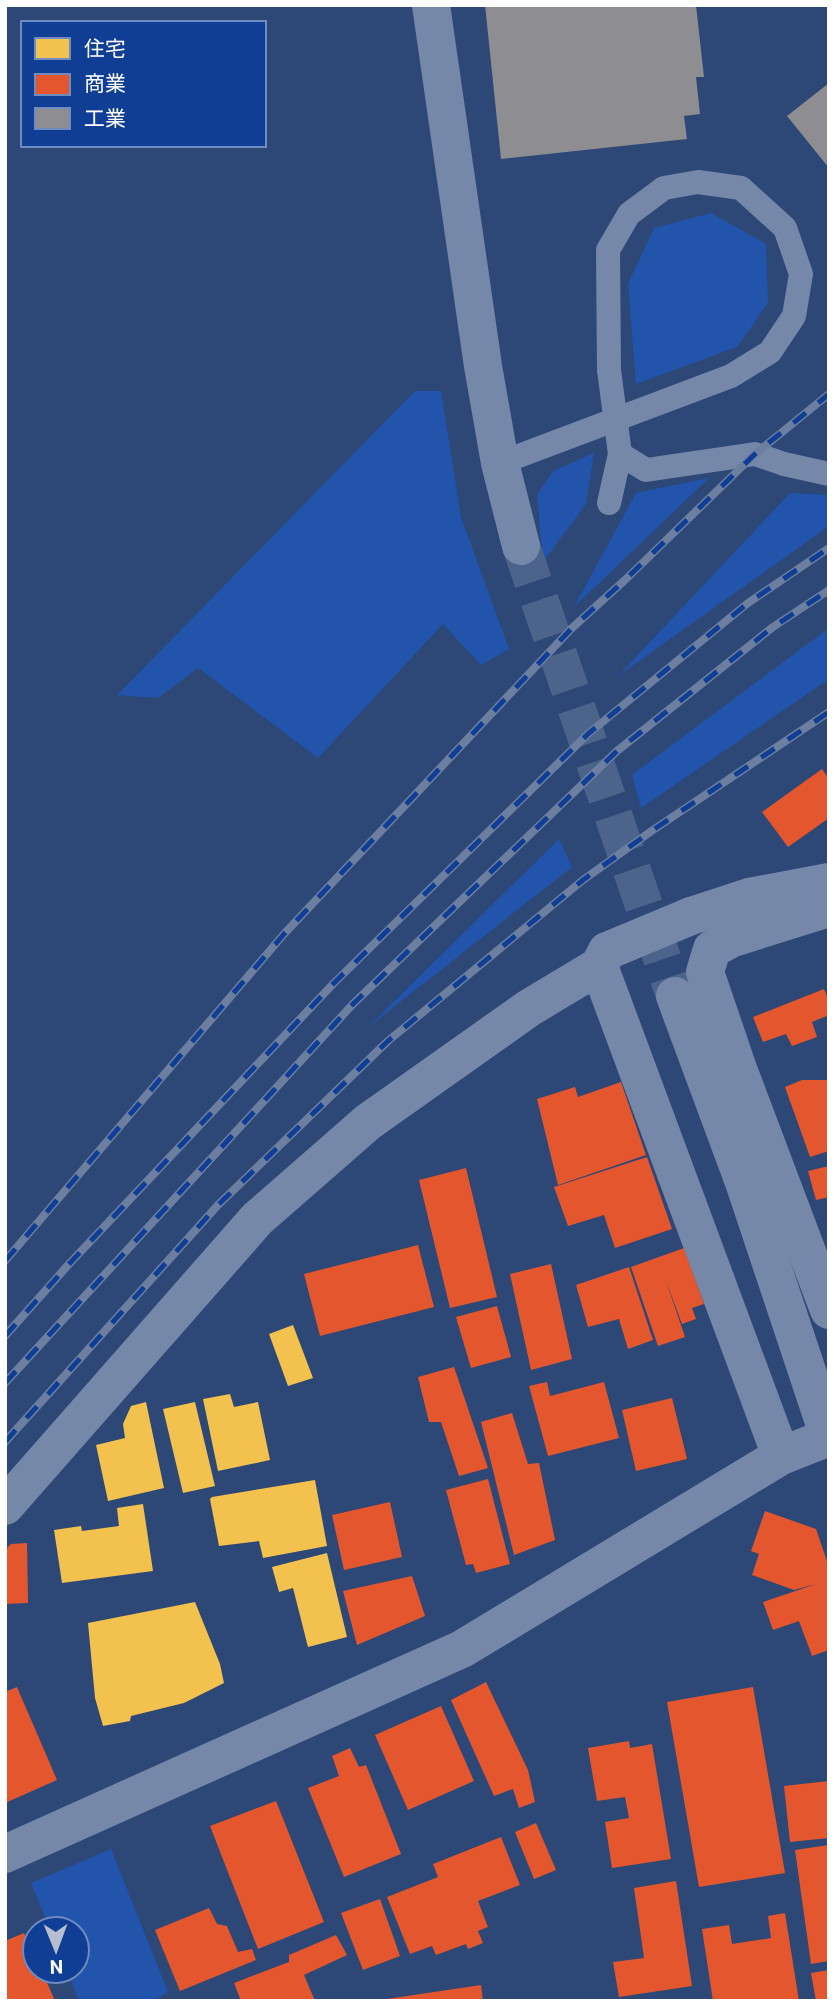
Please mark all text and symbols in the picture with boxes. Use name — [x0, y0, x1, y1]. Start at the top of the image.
legend — [21, 21, 266, 147]
text: 住宅 — [84, 37, 126, 61]
text: 商業 — [84, 72, 126, 96]
text: 工業 — [84, 107, 126, 131]
north arrow — [21, 1915, 91, 1985]
text: N — [49, 1955, 63, 1978]

